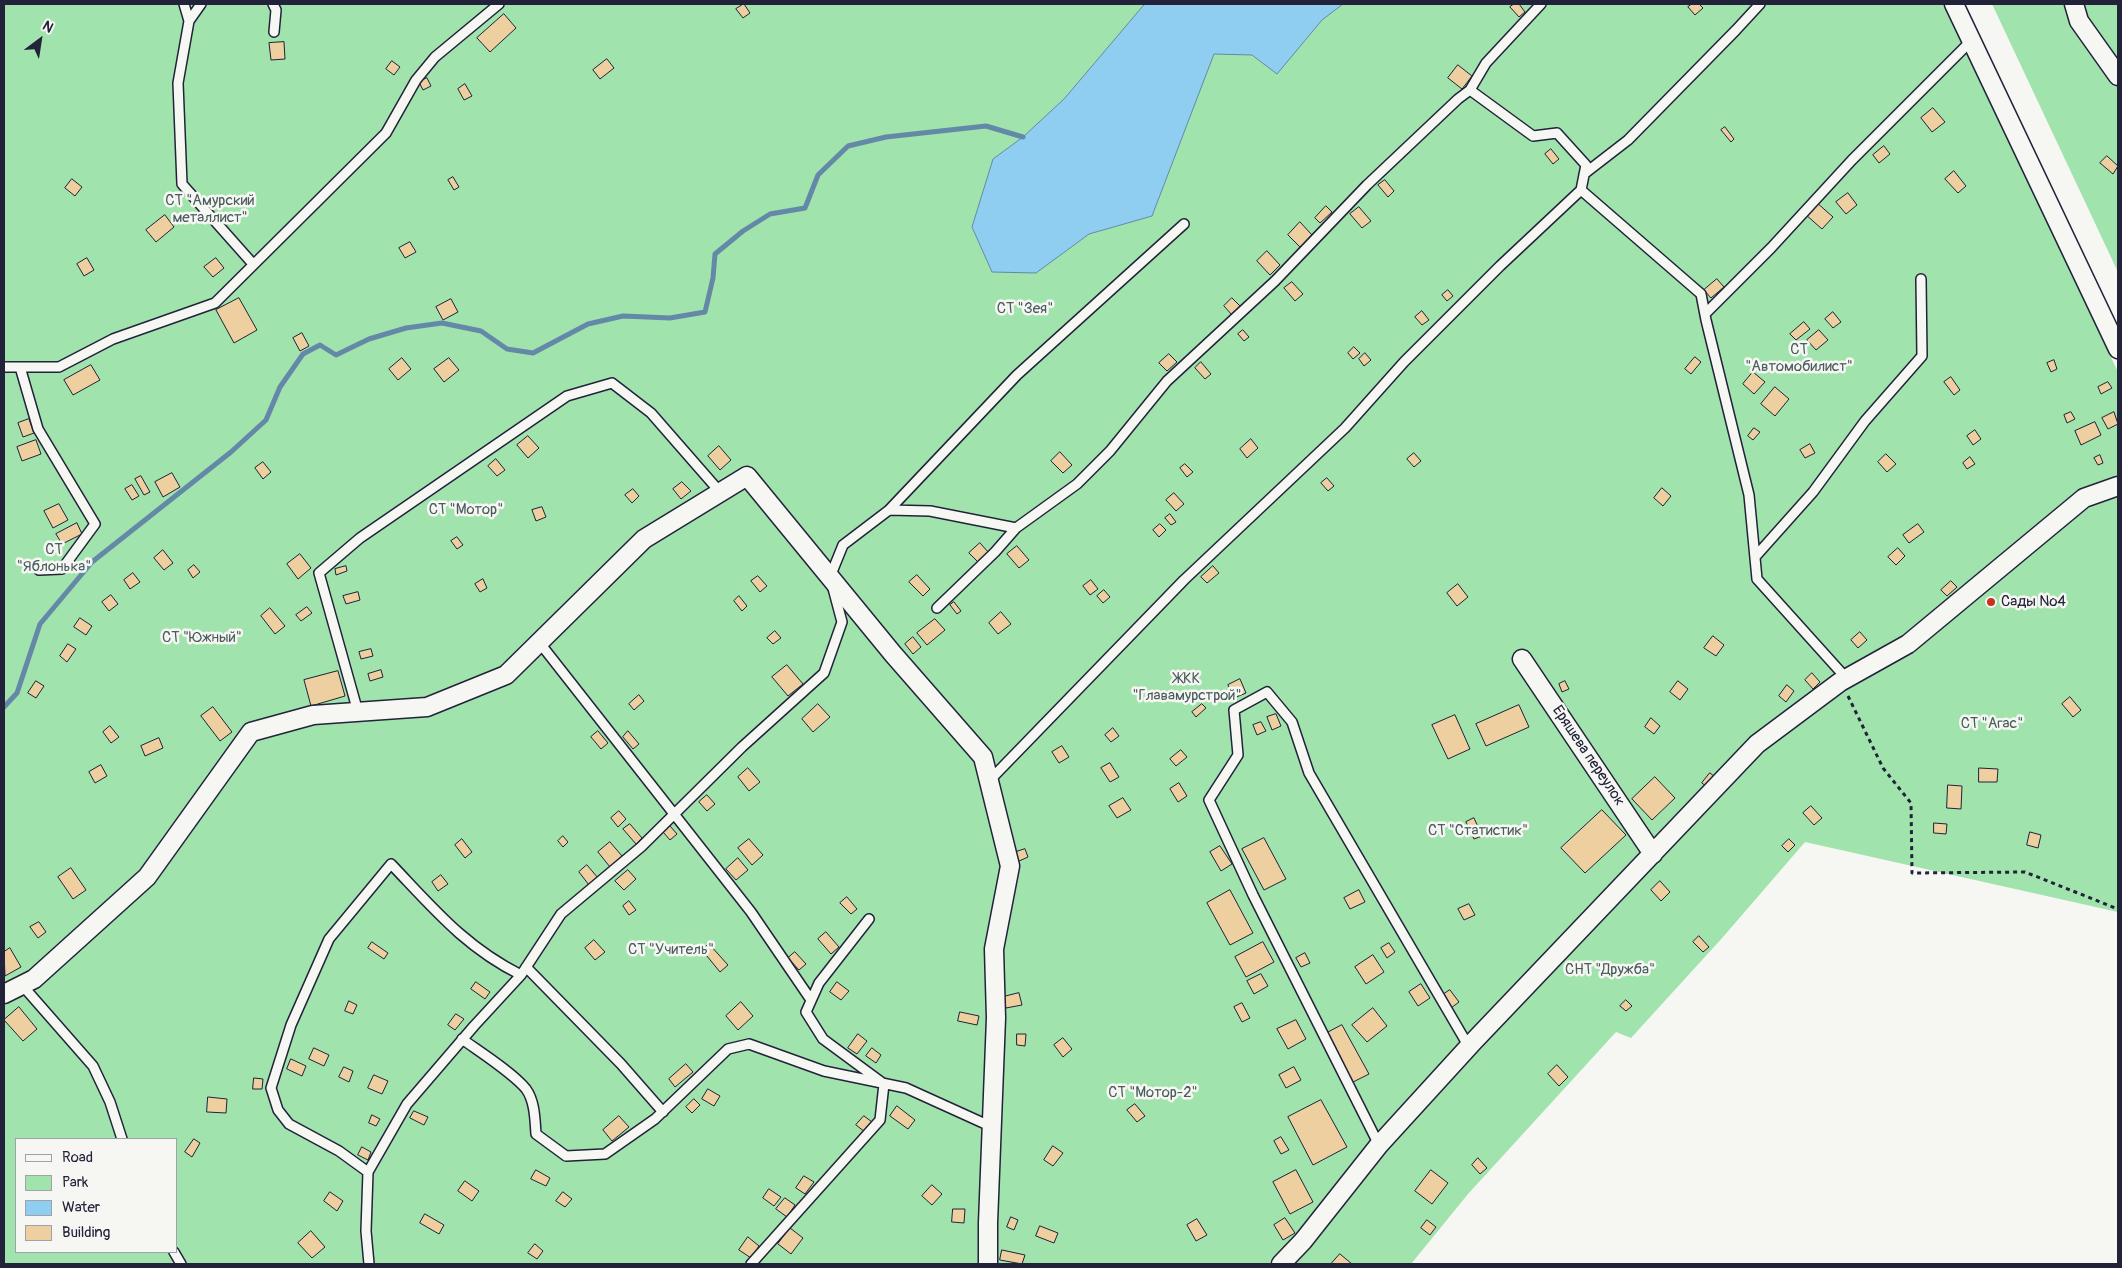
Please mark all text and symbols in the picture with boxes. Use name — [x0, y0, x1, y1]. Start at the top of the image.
north arrow — [15, 15, 65, 65]
text: N — [40, 17, 56, 36]
park label: СТ "Амурский металлист" — [165, 192, 255, 227]
park label: СТ "Зея" — [997, 300, 1053, 318]
park label: СТ "Автомобилист" — [1745, 341, 1853, 376]
park label: СТ "Мотор" — [429, 501, 503, 519]
park label: СТ "Яблонька" — [17, 541, 91, 576]
place label: Сады №4 — [2001, 593, 2066, 611]
marker: Сады №4 — [1985, 596, 1997, 608]
park label: СТ "Южный" — [162, 629, 242, 647]
park label: ЖКК "Главамурстрой" — [1132, 670, 1242, 705]
street label: Еряшева переулок — [1548, 702, 1628, 810]
park label: СТ "Агас" — [1961, 715, 2023, 733]
park label: СТ "Статистик" — [1428, 822, 1528, 840]
park label: СТ "Учитель" — [628, 941, 714, 959]
park label: СНТ "Дружба" — [1565, 961, 1655, 979]
park label: СТ "Мотор-2" — [1108, 1084, 1198, 1102]
legend — [15, 1138, 178, 1253]
text: Road — [62, 1148, 93, 1167]
text: Park — [62, 1173, 88, 1192]
text: Water — [62, 1198, 100, 1217]
text: Building — [62, 1223, 110, 1242]

